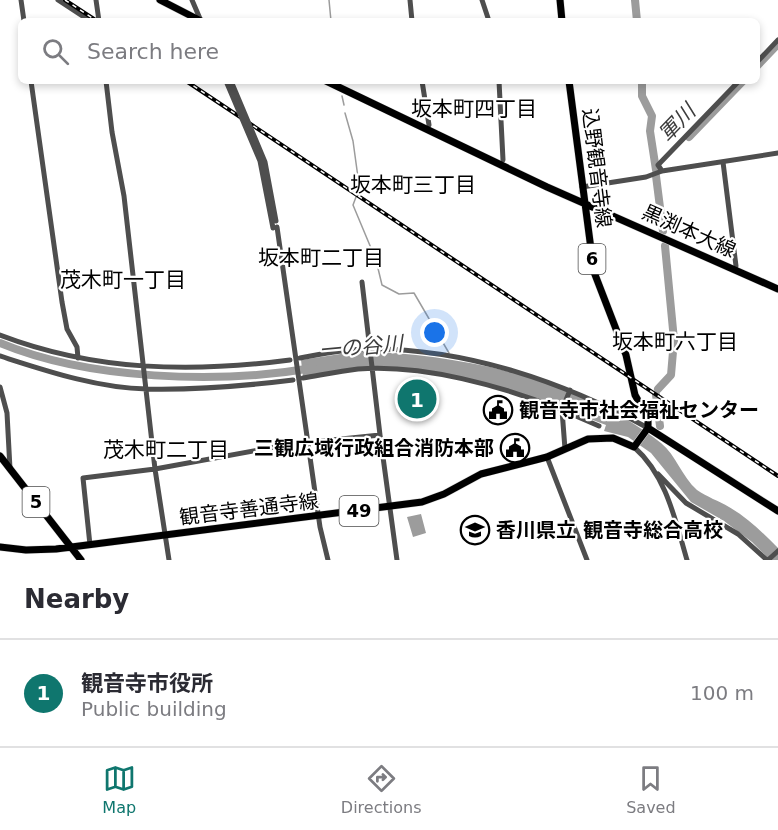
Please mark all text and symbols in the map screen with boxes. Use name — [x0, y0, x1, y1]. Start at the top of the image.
search box — [18, 18, 760, 84]
icon: search — [39, 35, 72, 68]
text: Search here — [87, 39, 219, 64]
district label: 坂本町四丁目 — [411, 97, 537, 121]
water label: 軍川 — [654, 98, 702, 146]
street label: 込野観音寺線 — [578, 107, 616, 229]
district label: 坂本町三丁目 — [350, 173, 476, 197]
street label: 黒渕本大線 — [638, 200, 740, 262]
road number: 6 — [578, 244, 606, 274]
district label: 坂本町二丁目 — [258, 246, 384, 270]
district label: 茂木町一丁目 — [60, 268, 186, 292]
your location — [420, 318, 449, 347]
district label: 坂本町六丁目 — [612, 330, 738, 354]
water label: 一の谷川 — [318, 331, 406, 363]
pin: 1 — [398, 376, 436, 422]
public building icon: 観音寺市社会福祉センター — [482, 394, 514, 426]
place label: 観音寺市社会福祉センター — [519, 398, 759, 422]
public building icon: 三観広域行政組合消防本部 — [499, 432, 531, 464]
place label: 三観広域行政組合消防本部 — [254, 436, 494, 460]
district label: 茂木町二丁目 — [103, 438, 229, 462]
road number: 5 — [22, 487, 50, 517]
street label: 観音寺善通寺線 — [178, 489, 320, 529]
road number: 49 — [340, 496, 378, 526]
school or university icon: 香川県立 観音寺総合高校 — [459, 514, 491, 546]
place label: 香川県立 観音寺総合高校 — [496, 518, 723, 542]
text: Nearby — [24, 584, 129, 614]
text: 観音寺市役所 — [81, 671, 213, 696]
text: 1 — [37, 681, 50, 705]
text: 100 m — [690, 681, 754, 705]
text: Public building — [81, 697, 227, 721]
tab: Map — [102, 762, 136, 817]
tab: Directions — [341, 762, 421, 817]
tab: Saved — [626, 762, 676, 817]

